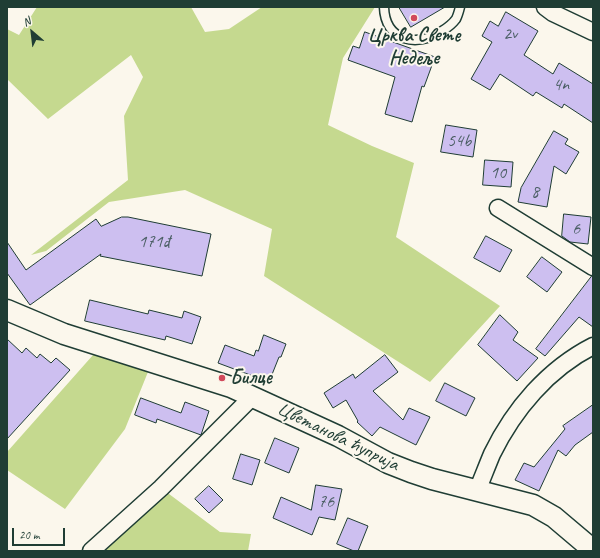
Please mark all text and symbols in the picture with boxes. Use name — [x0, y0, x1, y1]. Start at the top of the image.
north arrow — [12, 12, 52, 52]
marker: Црква Свете Недеље — [409, 13, 419, 23]
text: N — [20, 14, 33, 29]
house number: 2v — [503, 23, 517, 45]
place label: Црква Свете Недеље — [368, 24, 460, 71]
house number: 4n — [553, 74, 569, 96]
house number: 54b — [447, 130, 471, 152]
house number: 10 — [490, 162, 506, 184]
house number: 8 — [531, 181, 539, 203]
house number: 6 — [572, 218, 580, 240]
house number: 171đ — [138, 231, 170, 253]
place label: Билце — [230, 366, 272, 390]
marker: Билце — [217, 373, 227, 383]
street label: Цветанова ћуприја — [273, 397, 403, 477]
house number: 76 — [318, 491, 334, 513]
scale bar — [14, 520, 67, 546]
text: 20 m — [19, 527, 39, 543]

